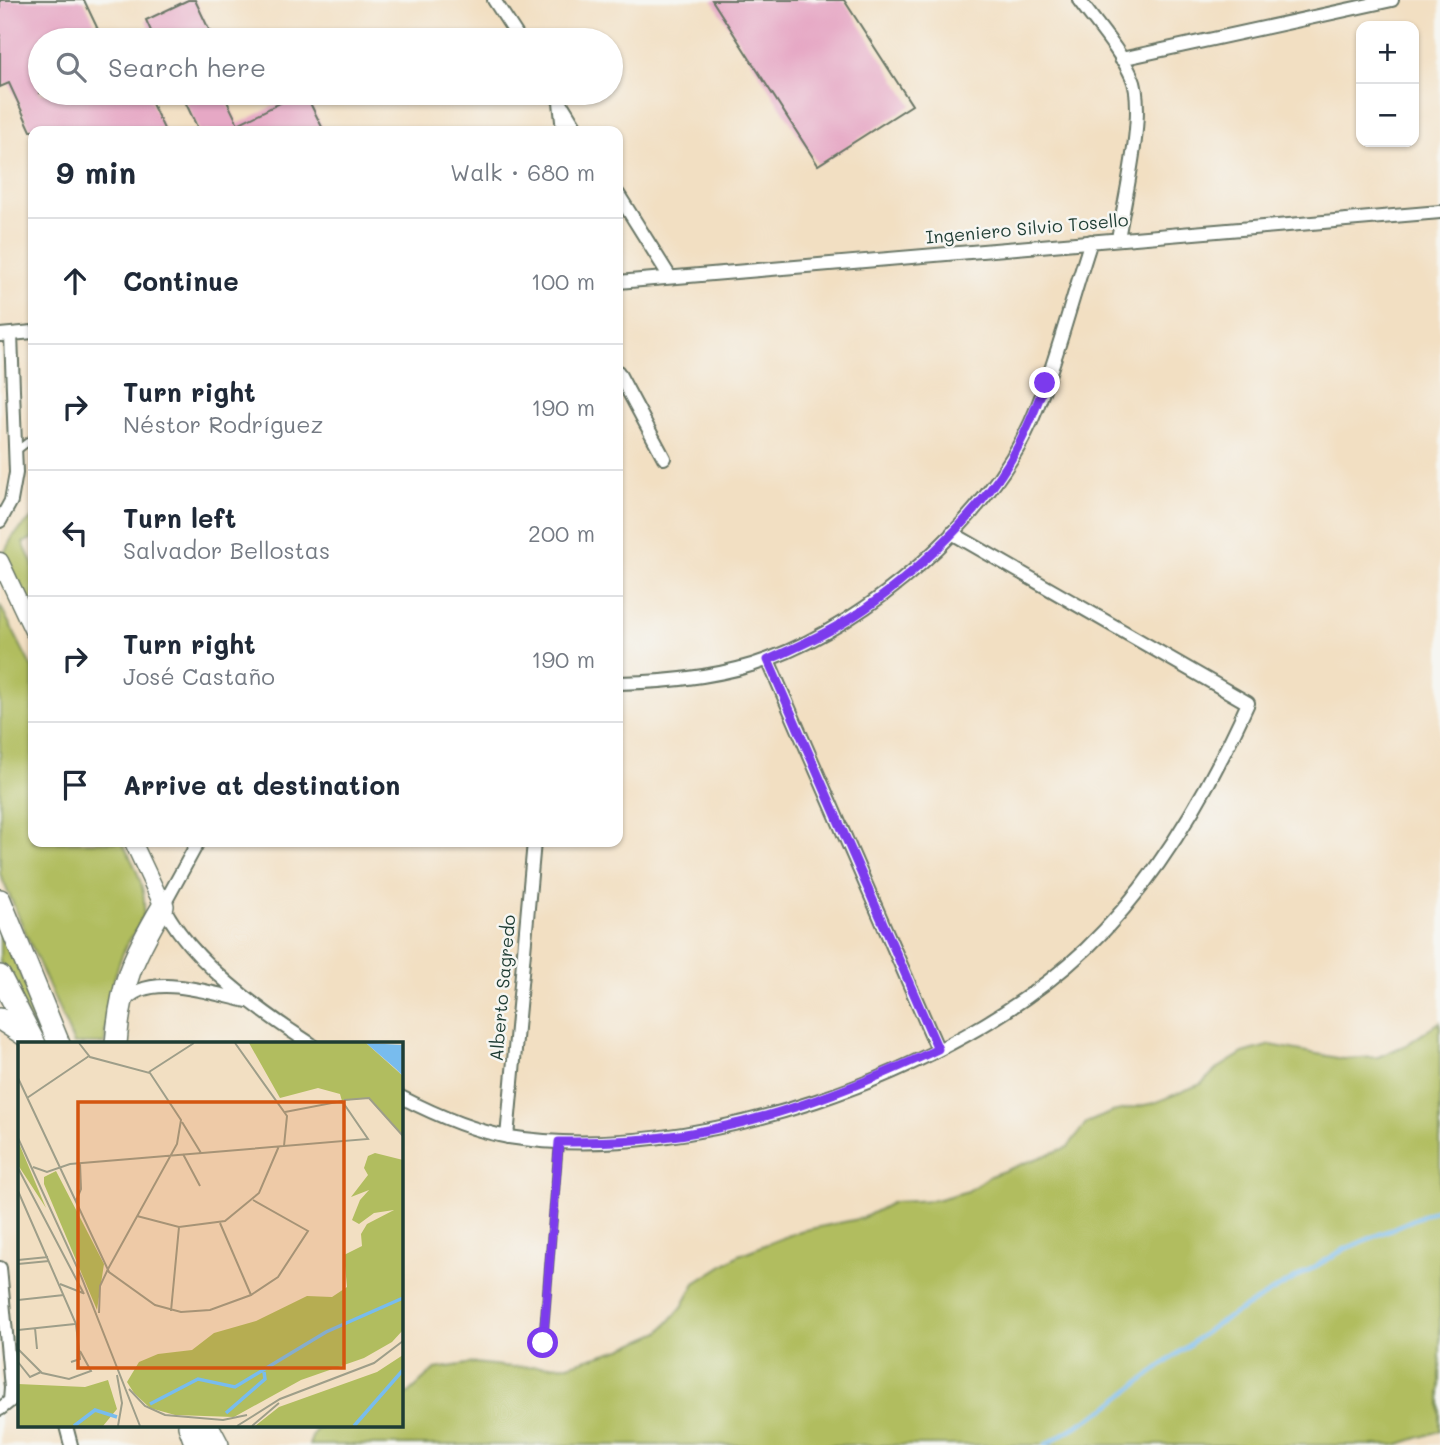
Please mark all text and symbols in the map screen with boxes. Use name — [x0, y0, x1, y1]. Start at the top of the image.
map controls — [1356, 21, 1419, 147]
button: + — [1356, 21, 1419, 84]
search box — [28, 28, 623, 105]
icon: search — [52, 48, 90, 86]
text: Search here — [108, 50, 266, 84]
button: − — [1356, 84, 1419, 147]
text: 9 min — [56, 152, 136, 192]
text: Walk · 680 m — [450, 157, 595, 187]
street label: Ingeniero Silvio Tosello — [925, 207, 1130, 249]
icon: ahead — [56, 262, 94, 300]
text: Continue — [123, 264, 239, 298]
text: 100 m — [531, 266, 595, 296]
route end — [1029, 367, 1060, 398]
text: Turn right — [123, 375, 256, 409]
icon: right — [56, 388, 94, 426]
text: 190 m — [531, 392, 595, 422]
text: Néstor Rodríguez — [123, 409, 323, 439]
text: Turn left — [123, 501, 236, 535]
icon: left — [56, 514, 94, 552]
text: 200 m — [528, 518, 595, 548]
text: Salvador Bellostas — [123, 535, 330, 565]
text: Turn right — [123, 627, 256, 661]
icon: right — [56, 640, 94, 678]
text: 190 m — [531, 644, 595, 674]
text: José Castaño — [123, 661, 275, 691]
icon: arrive — [56, 766, 94, 804]
text: Arrive at destination — [123, 768, 400, 802]
street label: Alberto Sagredo — [484, 913, 520, 1062]
inset map — [18, 1042, 402, 1428]
route start — [527, 1327, 558, 1358]

